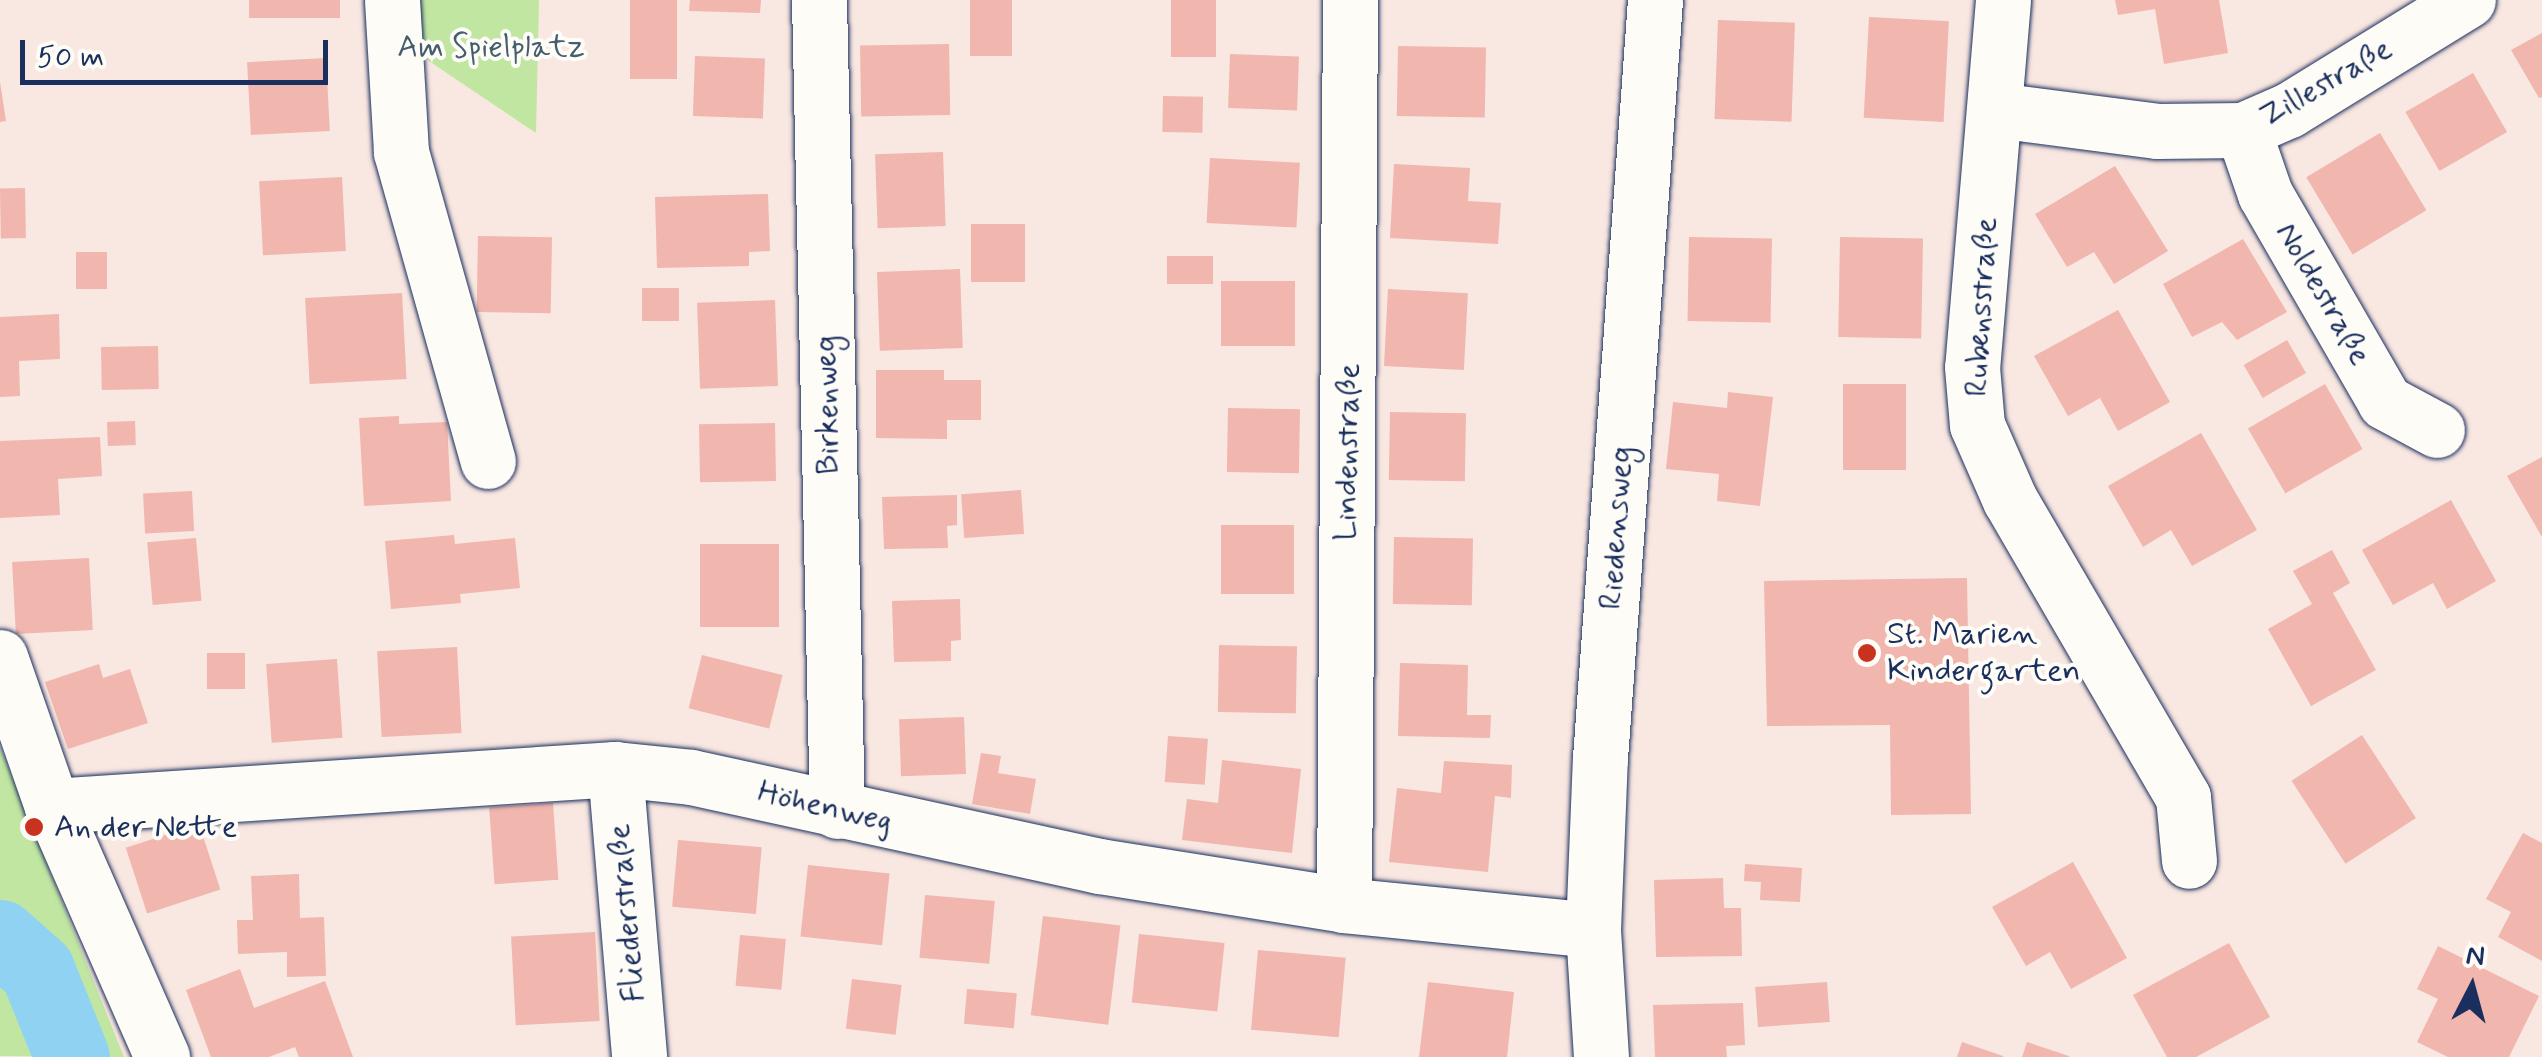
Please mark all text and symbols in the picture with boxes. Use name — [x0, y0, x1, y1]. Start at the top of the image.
scale bar — [25, 20, 332, 82]
park label: Am Spielplatz — [399, 28, 583, 66]
street label: Zillestraße — [2253, 30, 2399, 136]
text: 50 m — [37, 38, 104, 77]
street label: Rubensstraße — [1958, 216, 2006, 398]
street label: Noldestraße — [2267, 216, 2379, 372]
street label: Birkenweg — [808, 335, 848, 475]
street label: Lindenstraße — [1327, 363, 1369, 541]
street label: Riedensweg — [1592, 445, 1642, 611]
place label: St. Marien Kindergarten — [1887, 616, 2080, 691]
marker: St. Marien Kindergarten — [1856, 642, 1878, 664]
street label: Höhenweg — [754, 773, 896, 841]
place label: An der Nette — [54, 808, 236, 846]
marker: An der Nette — [23, 816, 45, 838]
street label: Fliederstraße — [600, 822, 654, 1004]
north arrow — [2422, 937, 2522, 1037]
text: N — [2464, 937, 2486, 976]

